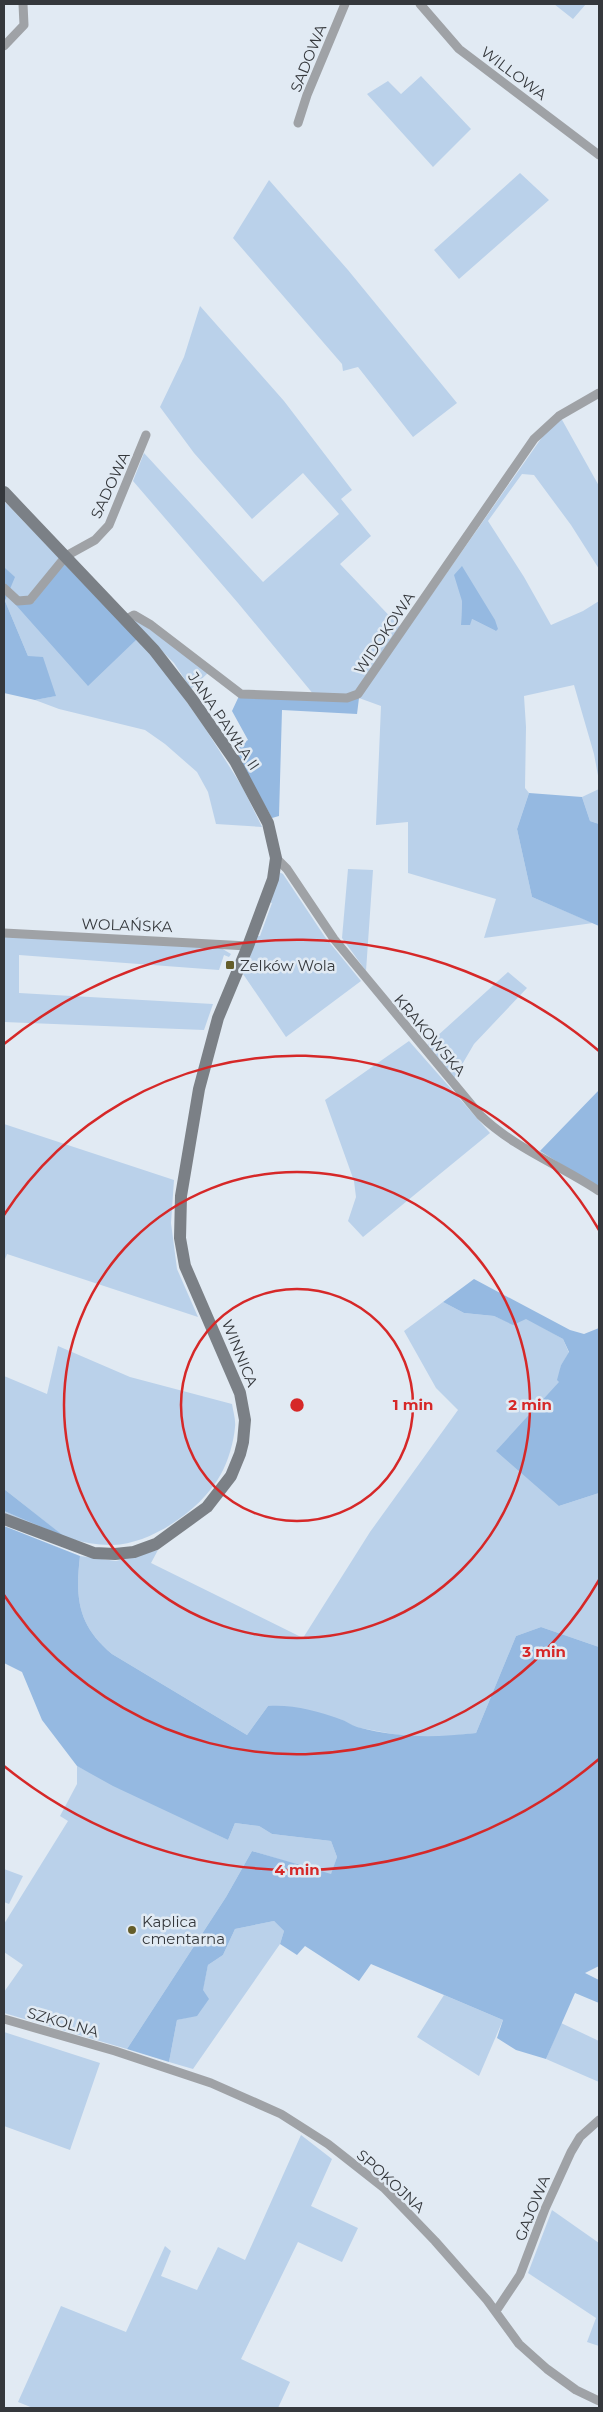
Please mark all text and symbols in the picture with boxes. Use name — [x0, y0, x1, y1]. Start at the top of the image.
street label: SADOWA — [286, 21, 330, 95]
street label: WILLOWA — [477, 42, 551, 104]
street label: SADOWA — [86, 448, 134, 521]
street label: WIDOKOWA — [350, 588, 419, 678]
street label: JANA PAWŁA II — [184, 667, 264, 774]
street label: WOLAŃSKA — [81, 914, 173, 936]
place label: Zelków Wola — [240, 956, 336, 975]
marker: Zelków Wola — [224, 959, 236, 971]
street label: KRAKOWSKA — [390, 990, 470, 1080]
street label: WINNICA — [218, 1317, 262, 1390]
text: 1 min — [393, 1395, 433, 1414]
text: 2 min — [508, 1395, 552, 1414]
centre of rings — [288, 1396, 306, 1414]
text: 3 min — [521, 1642, 566, 1661]
text: 4 min — [274, 1860, 320, 1879]
place label: Kaplica cmentarna — [142, 1912, 225, 1948]
marker: Kaplica cmentarna — [126, 1924, 138, 1936]
street label: SZKOLNA — [25, 2003, 101, 2041]
street label: SPOKOJNA — [353, 2145, 429, 2217]
street label: GAJOWA — [510, 2172, 554, 2244]

